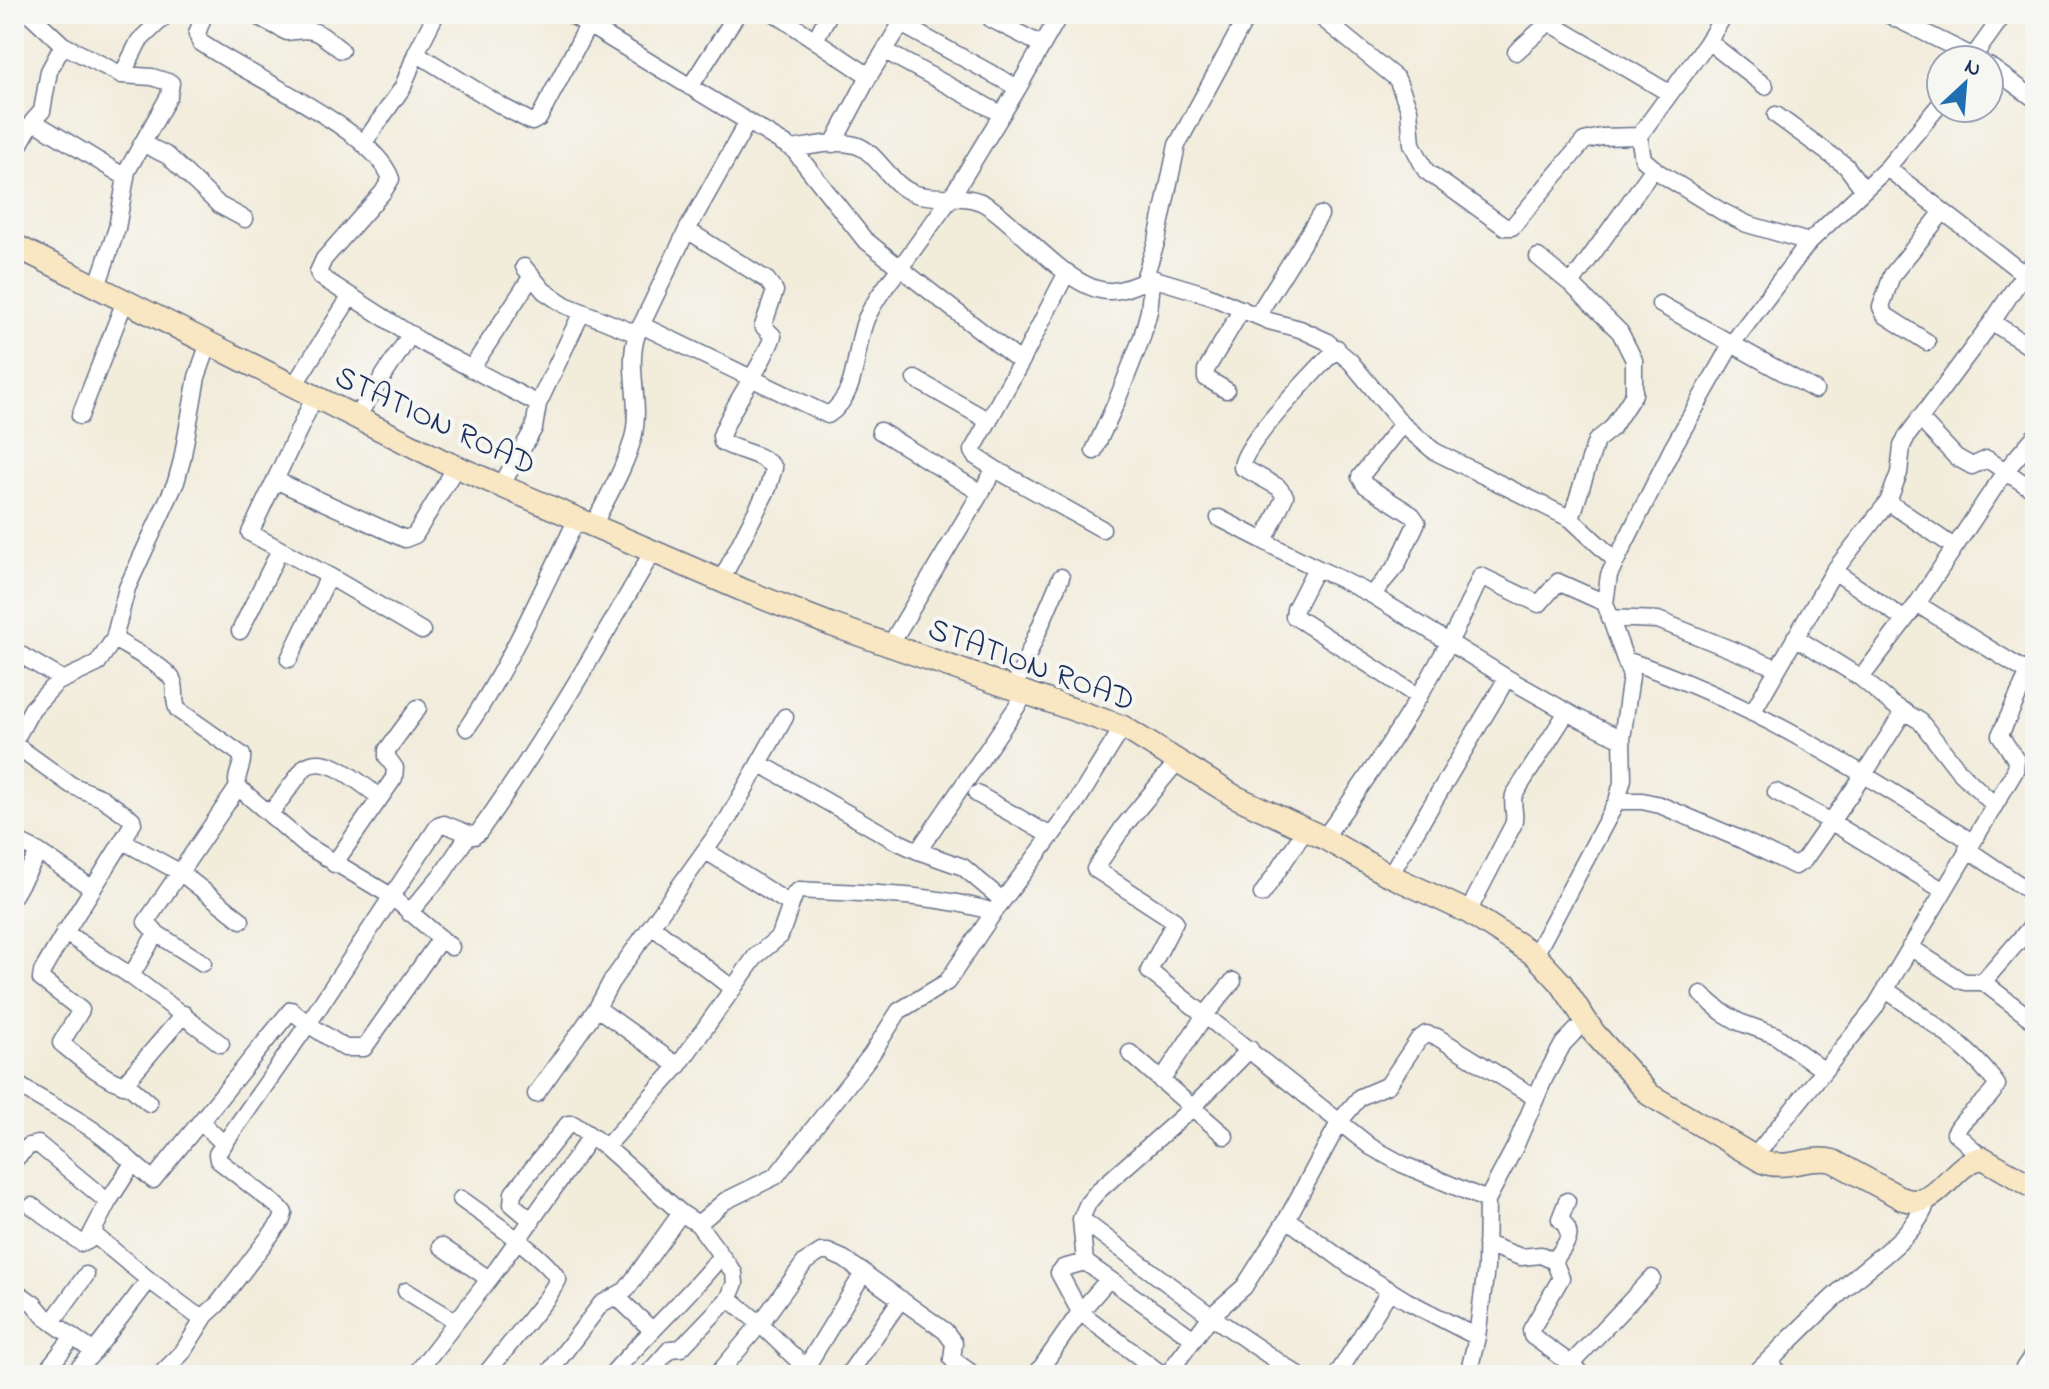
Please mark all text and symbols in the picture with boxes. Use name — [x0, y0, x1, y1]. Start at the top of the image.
north arrow — [1925, 44, 2005, 124]
text: N — [1959, 51, 1986, 86]
street label: STATION ROAD — [326, 355, 543, 489]
street label: STATION ROAD — [921, 607, 1141, 726]

